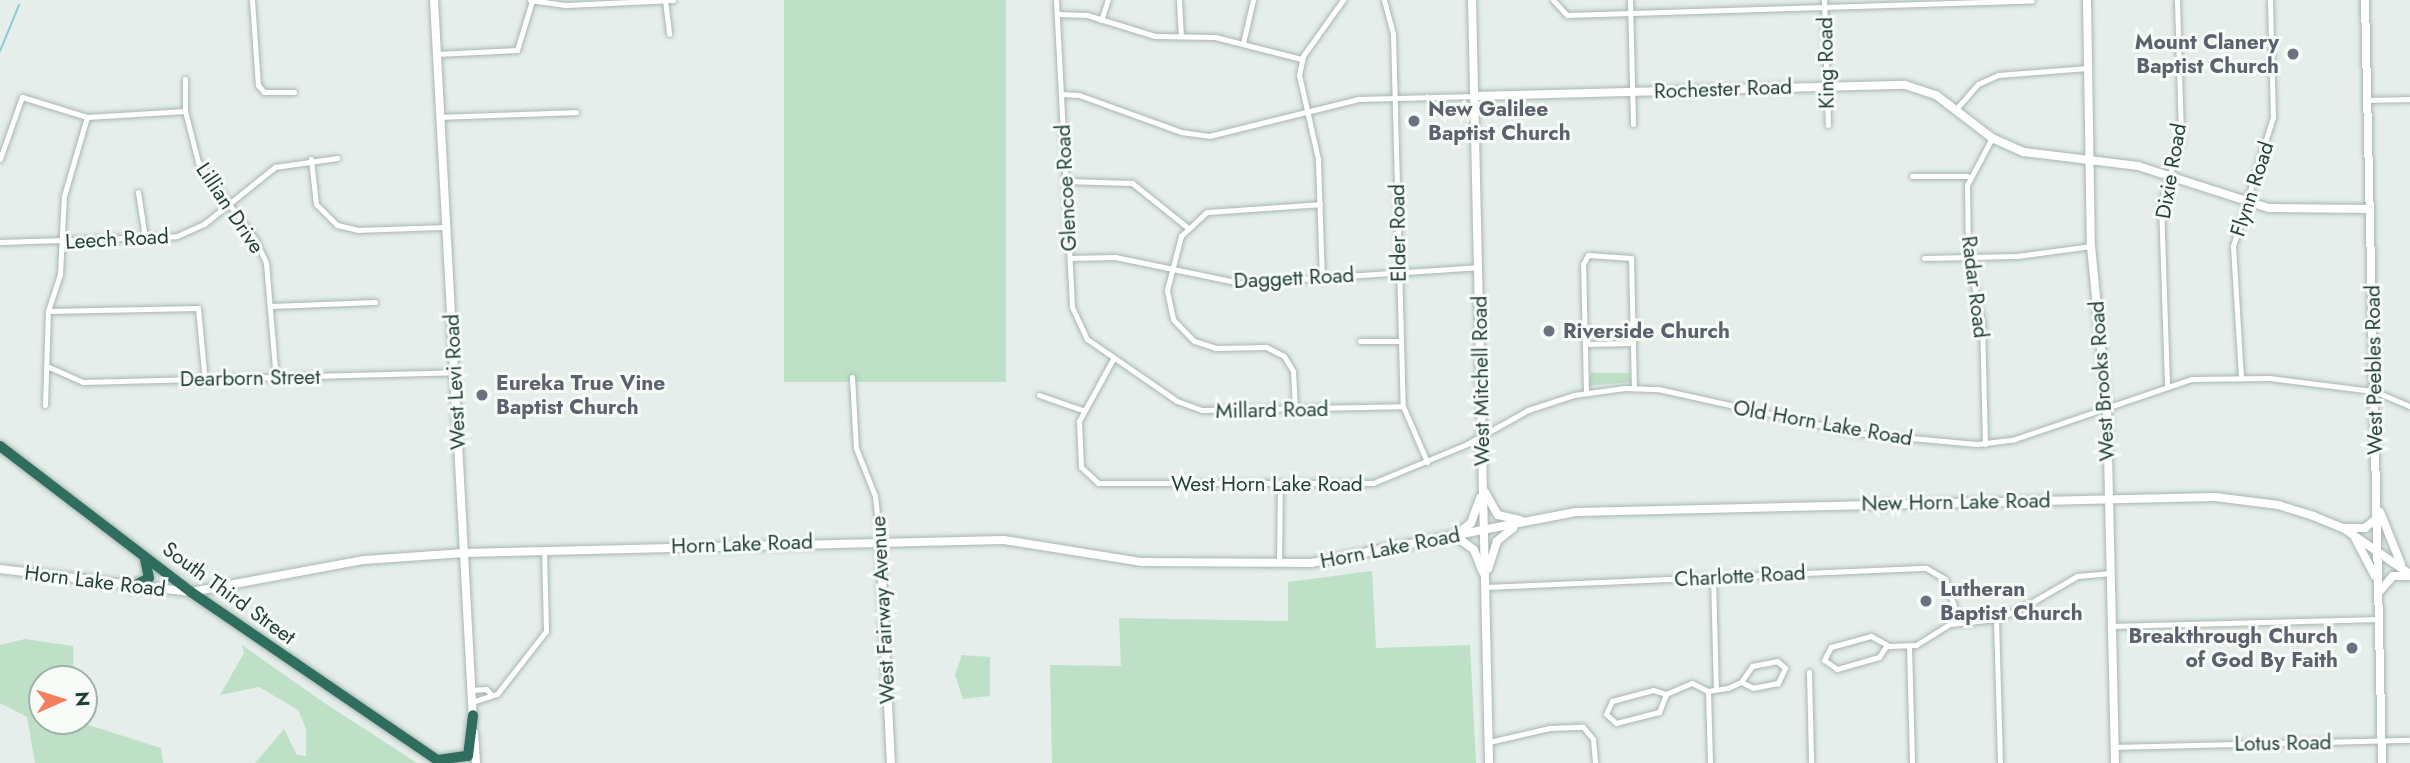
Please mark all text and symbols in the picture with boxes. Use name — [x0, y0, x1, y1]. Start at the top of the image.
street label: King Road — [1813, 17, 1839, 109]
place label: Mount Clanery Baptist Church — [2135, 29, 2279, 79]
marker: Mount Clanery Baptist Church — [2285, 46, 2301, 62]
street label: Rochester Road — [1653, 74, 1793, 104]
place label: New Galilee Baptist Church — [1428, 96, 1571, 146]
marker: New Galilee Baptist Church — [1406, 113, 1422, 129]
street label: Dixie Road — [2150, 121, 2192, 221]
street label: Glencoe Road — [1050, 124, 1082, 252]
street label: Flynn Road — [2225, 138, 2279, 240]
street label: Lillian Drive — [190, 158, 270, 258]
street label: Elder Road — [1385, 184, 1411, 282]
street label: Leech Road — [65, 224, 169, 254]
street label: Radar Road — [1956, 234, 1994, 340]
street label: Daggett Road — [1233, 262, 1355, 294]
street label: West Peebles Road — [2360, 285, 2388, 455]
street label: West Mitchell Road — [1467, 296, 1495, 466]
street label: West Brooks Road — [2084, 300, 2120, 462]
street label: West Levi Road — [439, 313, 471, 451]
place label: Riverside Church — [1563, 318, 1730, 344]
marker: Riverside Church — [1541, 323, 1557, 339]
street label: Dearborn Street — [180, 364, 320, 392]
place label: Eureka True Vine Baptist Church — [496, 370, 665, 420]
marker: Eureka True Vine Baptist Church — [474, 387, 490, 403]
street label: Old Horn Lake Road — [1731, 395, 1915, 451]
street label: Millard Road — [1215, 396, 1329, 424]
street label: West Horn Lake Road — [1171, 471, 1363, 497]
street label: New Horn Lake Road — [1861, 488, 2051, 516]
street label: West Fairway Avenue — [865, 515, 901, 705]
street label: Horn Lake Road — [1318, 522, 1462, 574]
street label: Horn Lake Road — [671, 529, 813, 559]
street label: South Third Street — [158, 536, 300, 650]
street label: Horn Lake Road — [23, 560, 167, 602]
street label: Charlotte Road — [1674, 560, 1806, 592]
place label: Lutheran Baptist Church — [1940, 576, 2083, 626]
marker: Lutheran Baptist Church — [1918, 593, 1934, 609]
place label: Breakthrough Church of God By Faith — [2128, 623, 2338, 673]
marker: Breakthrough Church of God By Faith — [2344, 640, 2360, 656]
north arrow — [28, 665, 98, 735]
text: N — [69, 691, 96, 707]
street label: Lotus Road — [2234, 730, 2332, 756]

